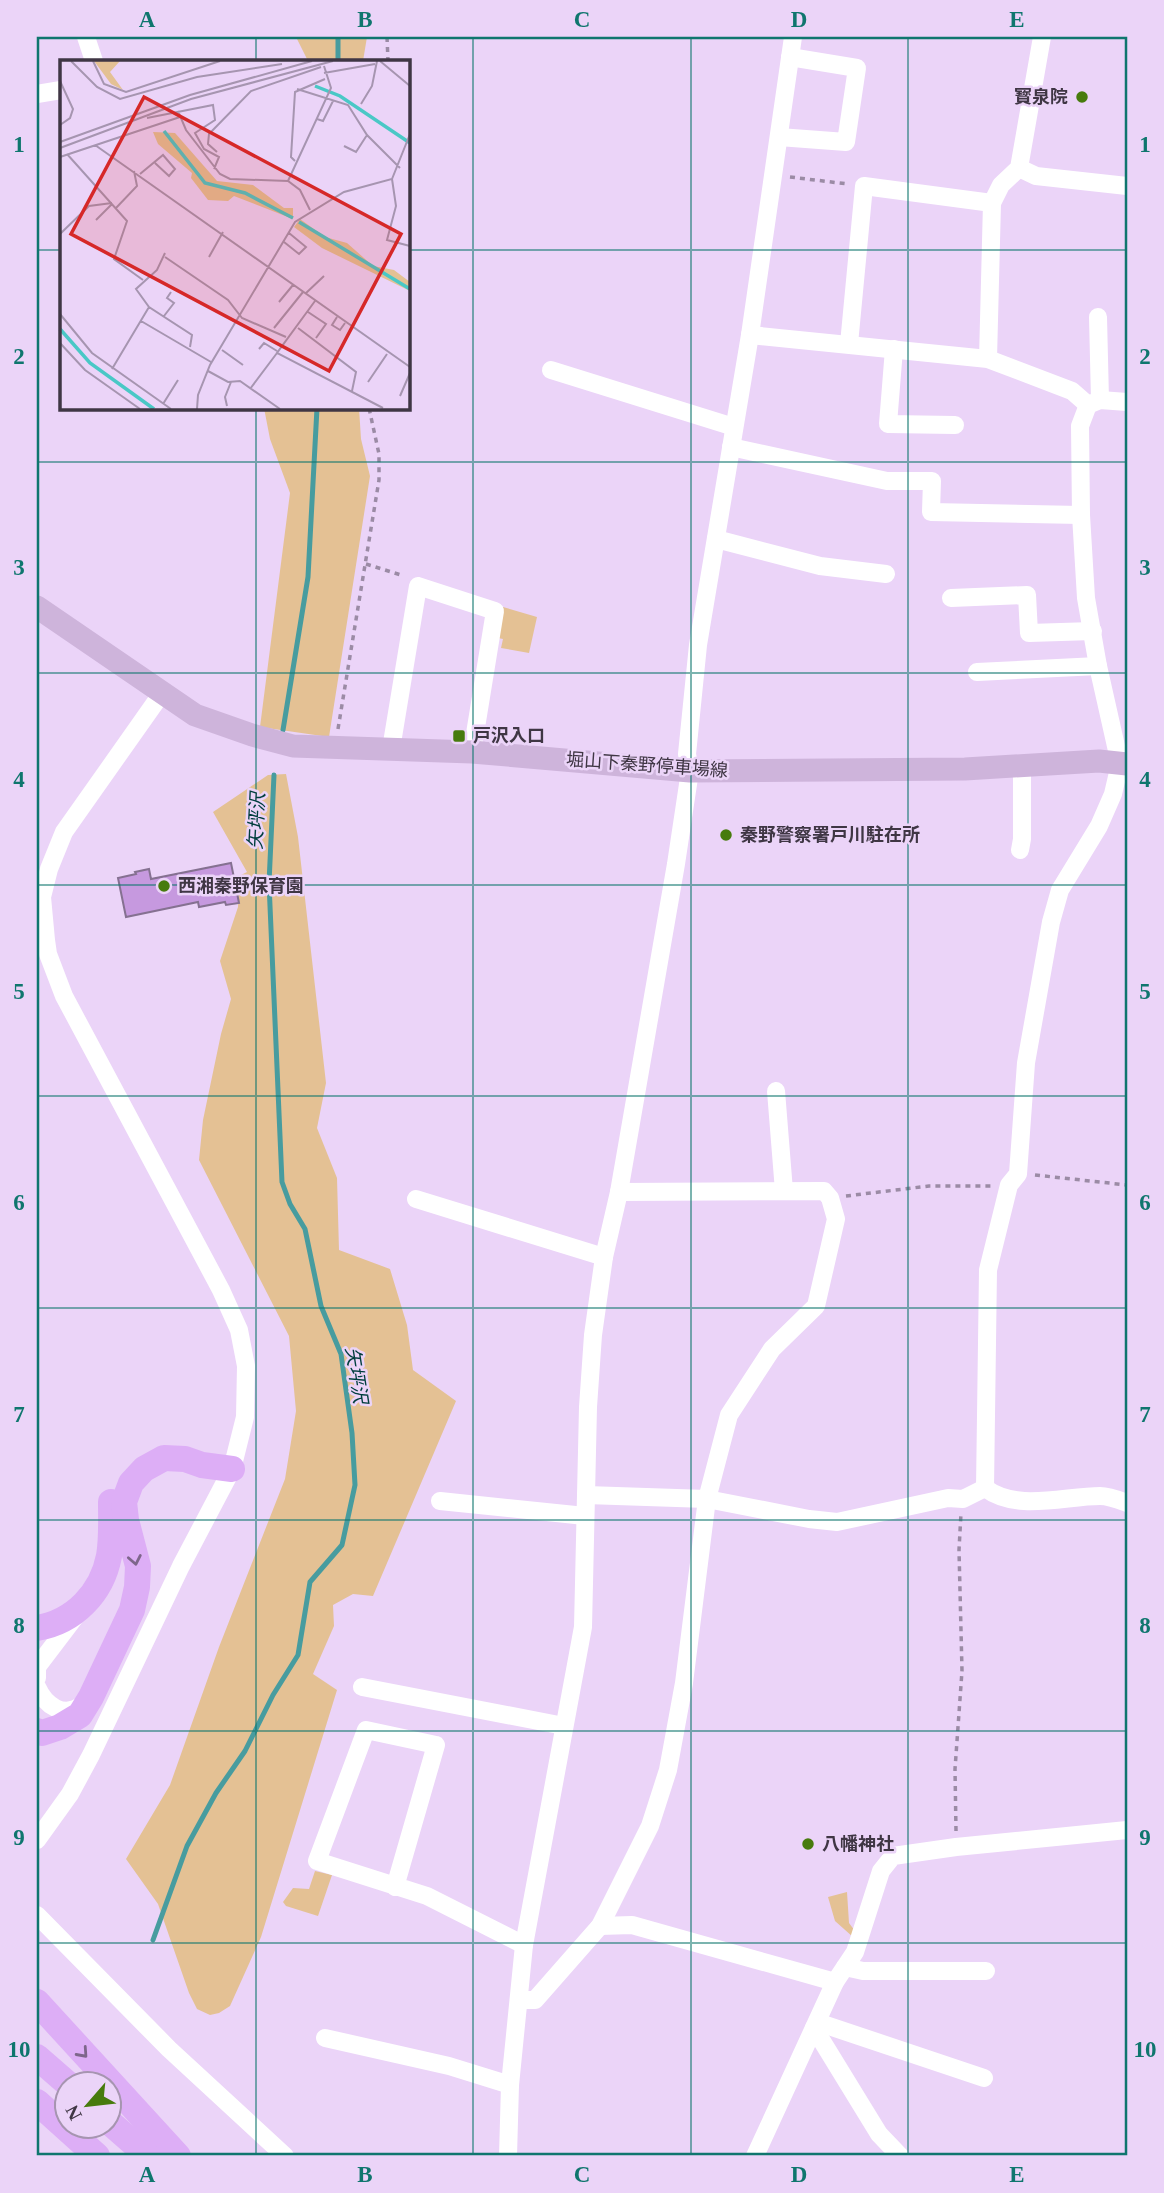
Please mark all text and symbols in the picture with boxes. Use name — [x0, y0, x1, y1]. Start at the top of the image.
text: A — [139, 7, 156, 32]
text: B — [357, 7, 373, 32]
text: C — [574, 7, 590, 32]
text: D — [791, 7, 807, 32]
text: E — [1009, 7, 1025, 32]
inset map — [60, 60, 410, 410]
place label: 寳泉院 — [1014, 87, 1068, 107]
marker: 寳泉院 — [1074, 89, 1090, 105]
text: 1 — [13, 132, 25, 157]
text: 1 — [1139, 132, 1151, 157]
text: 2 — [13, 344, 25, 369]
text: 2 — [1139, 344, 1151, 369]
text: 3 — [13, 555, 25, 580]
text: 3 — [1139, 555, 1151, 580]
place label: 戸沢入口 — [473, 726, 545, 746]
marker: 戸沢入口 — [451, 728, 467, 744]
street label: 堀山下秦野停車場線 — [565, 749, 729, 781]
text: 4 — [13, 767, 25, 792]
text: 4 — [1139, 767, 1151, 792]
water label: 矢坪沢 — [245, 789, 269, 850]
place label: 秦野警察署戸川駐在所 — [740, 825, 920, 845]
marker: 秦野警察署戸川駐在所 — [718, 827, 734, 843]
place label: 西湘秦野保育園 — [178, 876, 304, 896]
marker: 西湘秦野保育園 — [156, 878, 172, 894]
text: 5 — [13, 979, 25, 1004]
text: 5 — [1139, 979, 1151, 1004]
text: 6 — [13, 1190, 25, 1215]
text: 6 — [1139, 1190, 1151, 1215]
water label: 矢坪沢 — [342, 1345, 372, 1408]
text: 7 — [13, 1402, 25, 1427]
text: 7 — [1139, 1402, 1151, 1427]
one-way arrow — [127, 1554, 142, 1566]
text: 8 — [13, 1613, 25, 1638]
text: 8 — [1139, 1613, 1151, 1638]
text: 9 — [13, 1825, 25, 1850]
text: 9 — [1139, 1825, 1151, 1850]
place label: 八幡神社 — [822, 1834, 894, 1854]
marker: 八幡神社 — [800, 1836, 816, 1852]
text: 10 — [8, 2037, 31, 2062]
text: 10 — [1134, 2037, 1157, 2062]
one-way arrow — [74, 2045, 87, 2058]
north arrow — [52, 2070, 122, 2140]
text: N — [61, 2102, 86, 2124]
text: A — [139, 2162, 156, 2187]
text: B — [357, 2162, 373, 2187]
text: C — [574, 2162, 590, 2187]
text: D — [791, 2162, 807, 2187]
text: E — [1009, 2162, 1025, 2187]

